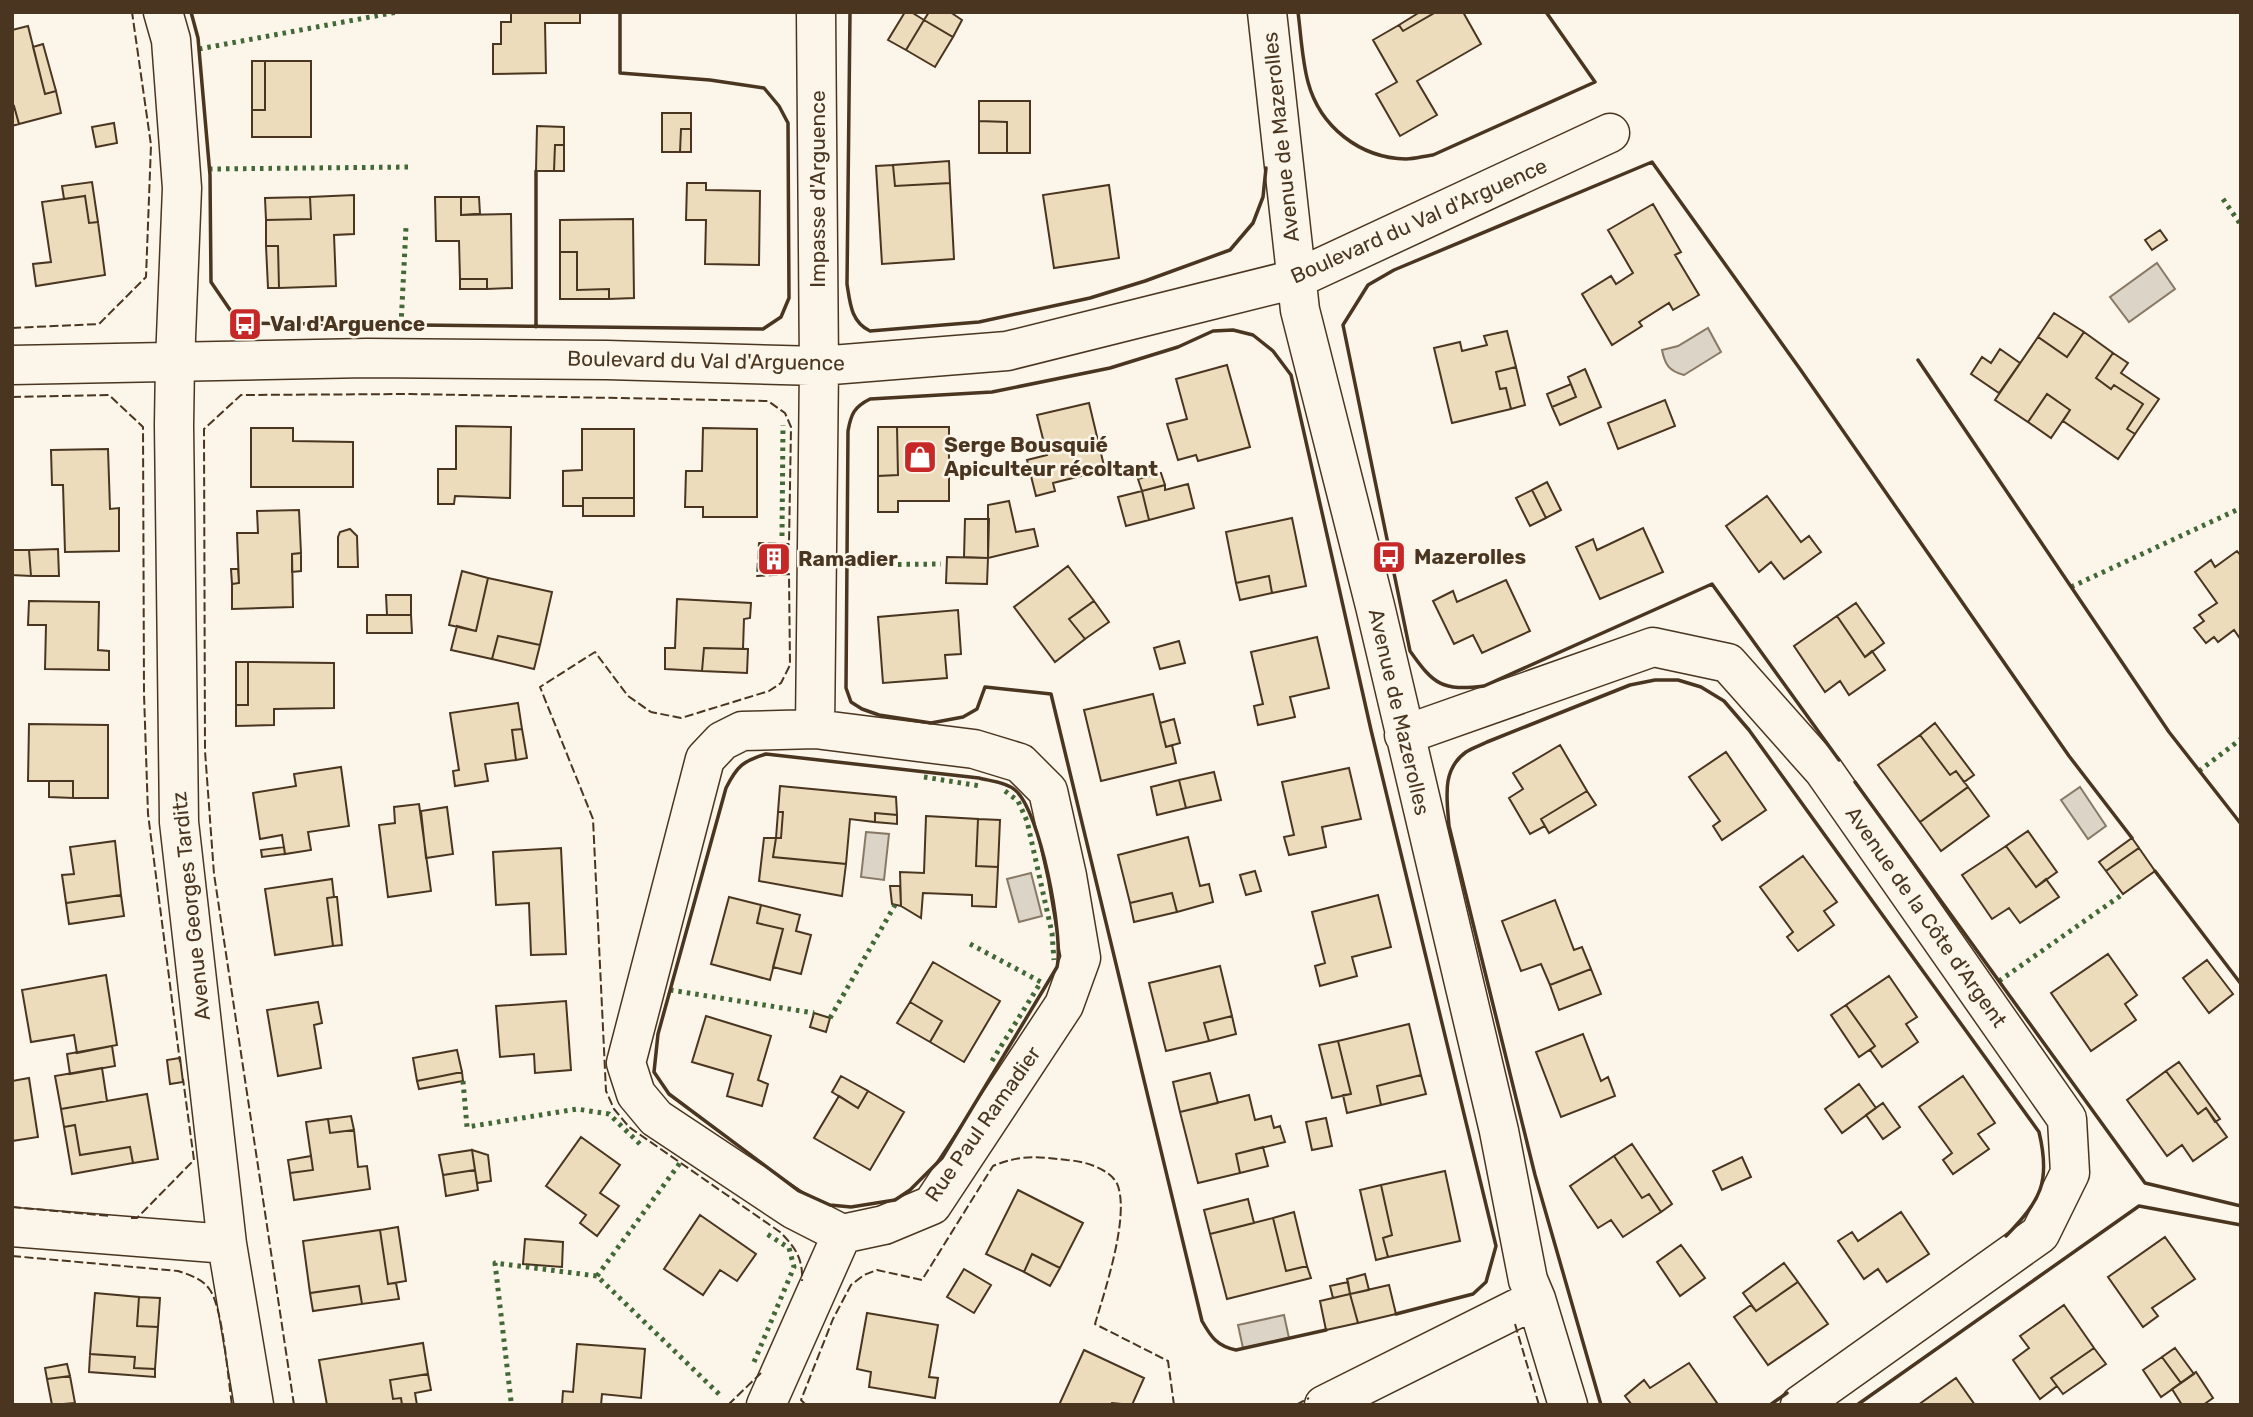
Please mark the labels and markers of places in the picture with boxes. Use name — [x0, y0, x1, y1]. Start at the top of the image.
bus stop icon: Val d'Arguence — [226, 305, 264, 343]
place label: Val d'Arguence — [270, 311, 425, 336]
place label: Serge Bousquié Apiculteur récoltant — [944, 432, 1158, 481]
shop icon: Serge Bousquié Apiculteur récoltant — [901, 438, 939, 476]
bus stop icon: Mazerolles — [1370, 538, 1408, 576]
building icon: Ramadier — [755, 540, 793, 578]
place label: Mazerolles — [1414, 544, 1526, 569]
place label: Ramadier — [798, 546, 898, 571]

